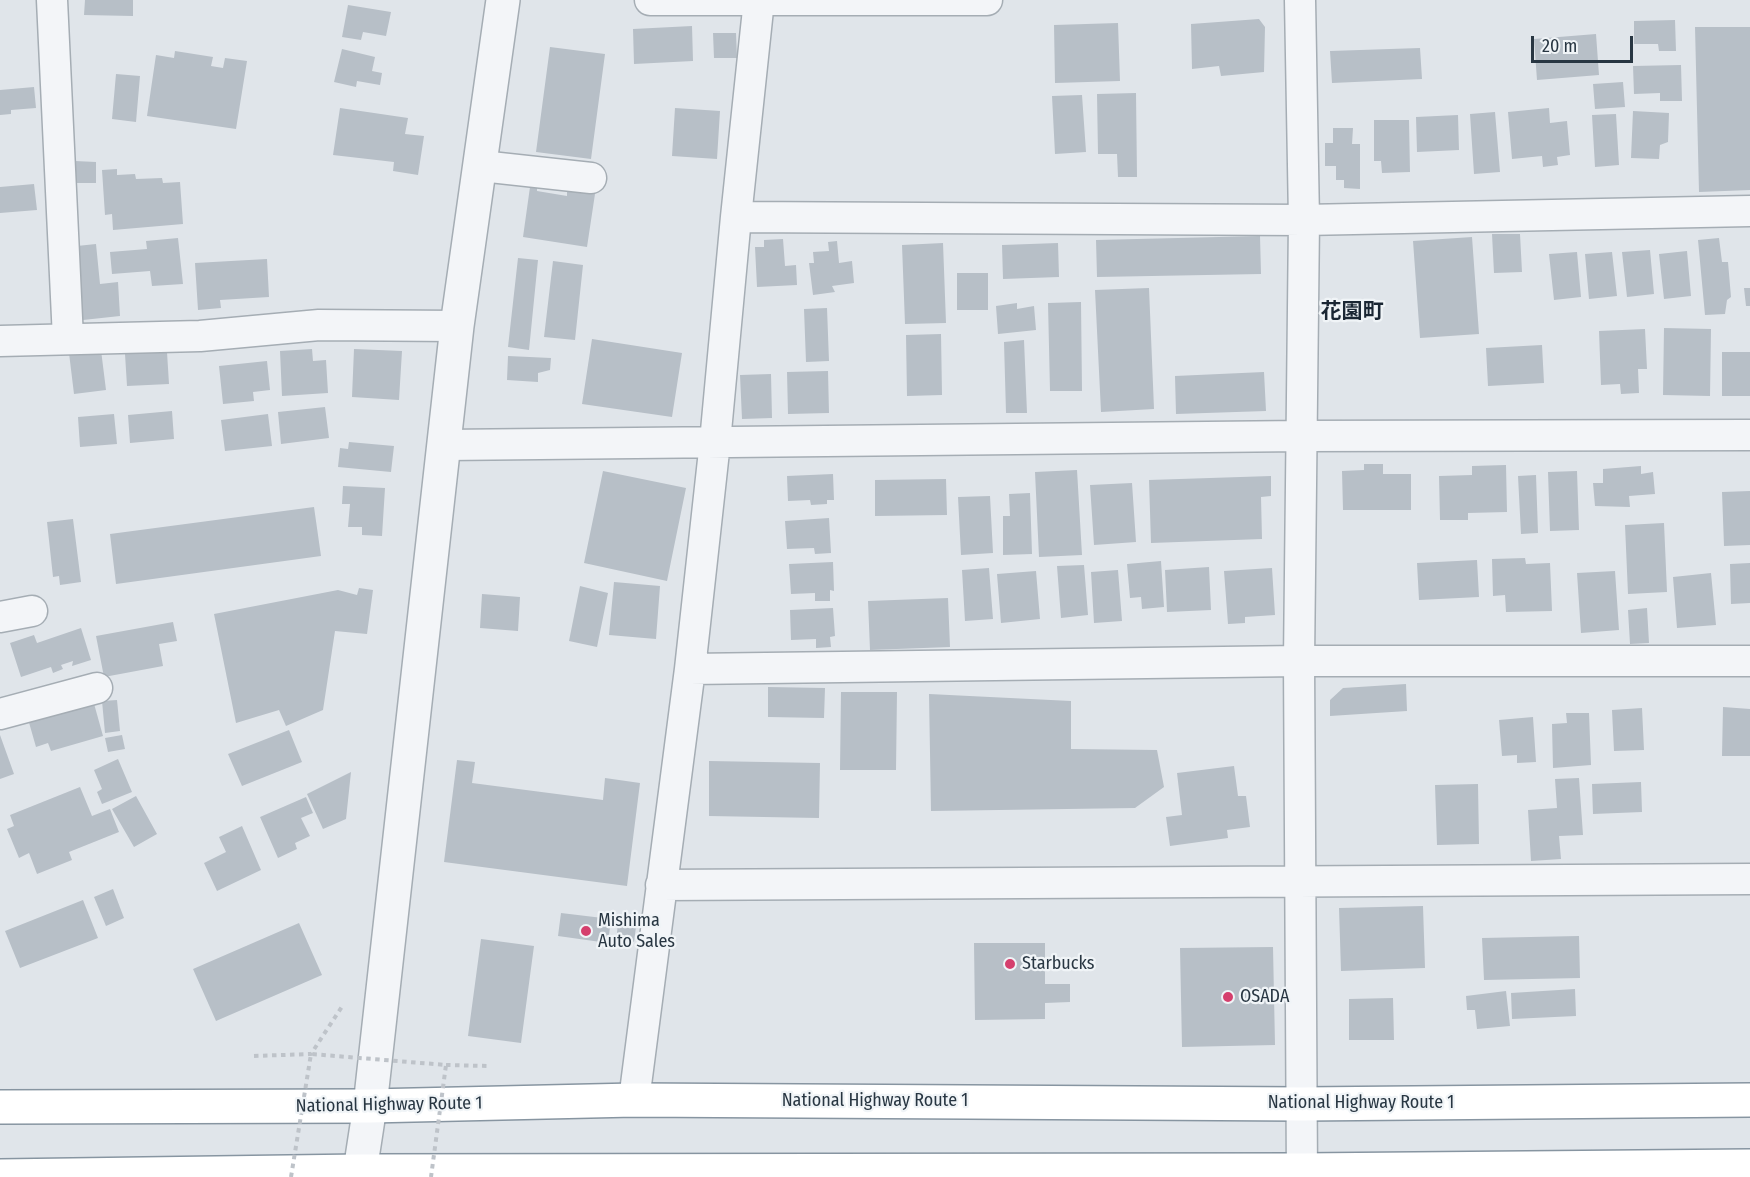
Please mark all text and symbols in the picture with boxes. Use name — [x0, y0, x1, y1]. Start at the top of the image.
scale bar — [1534, 24, 1636, 62]
text: 20 m — [1542, 35, 1577, 57]
district label: 花園町 — [1321, 299, 1383, 325]
place label: Mishima Auto Sales — [598, 910, 675, 952]
marker: Mishima Auto Sales — [579, 924, 593, 938]
place label: Starbucks — [1022, 953, 1094, 975]
marker: Starbucks — [1003, 957, 1017, 971]
place label: OSADA — [1240, 986, 1289, 1008]
marker: OSADA — [1221, 990, 1235, 1004]
street label: National Highway Route 1 — [782, 1090, 968, 1112]
street label: National Highway Route 1 — [1268, 1092, 1454, 1114]
street label: National Highway Route 1 — [295, 1093, 483, 1117]

